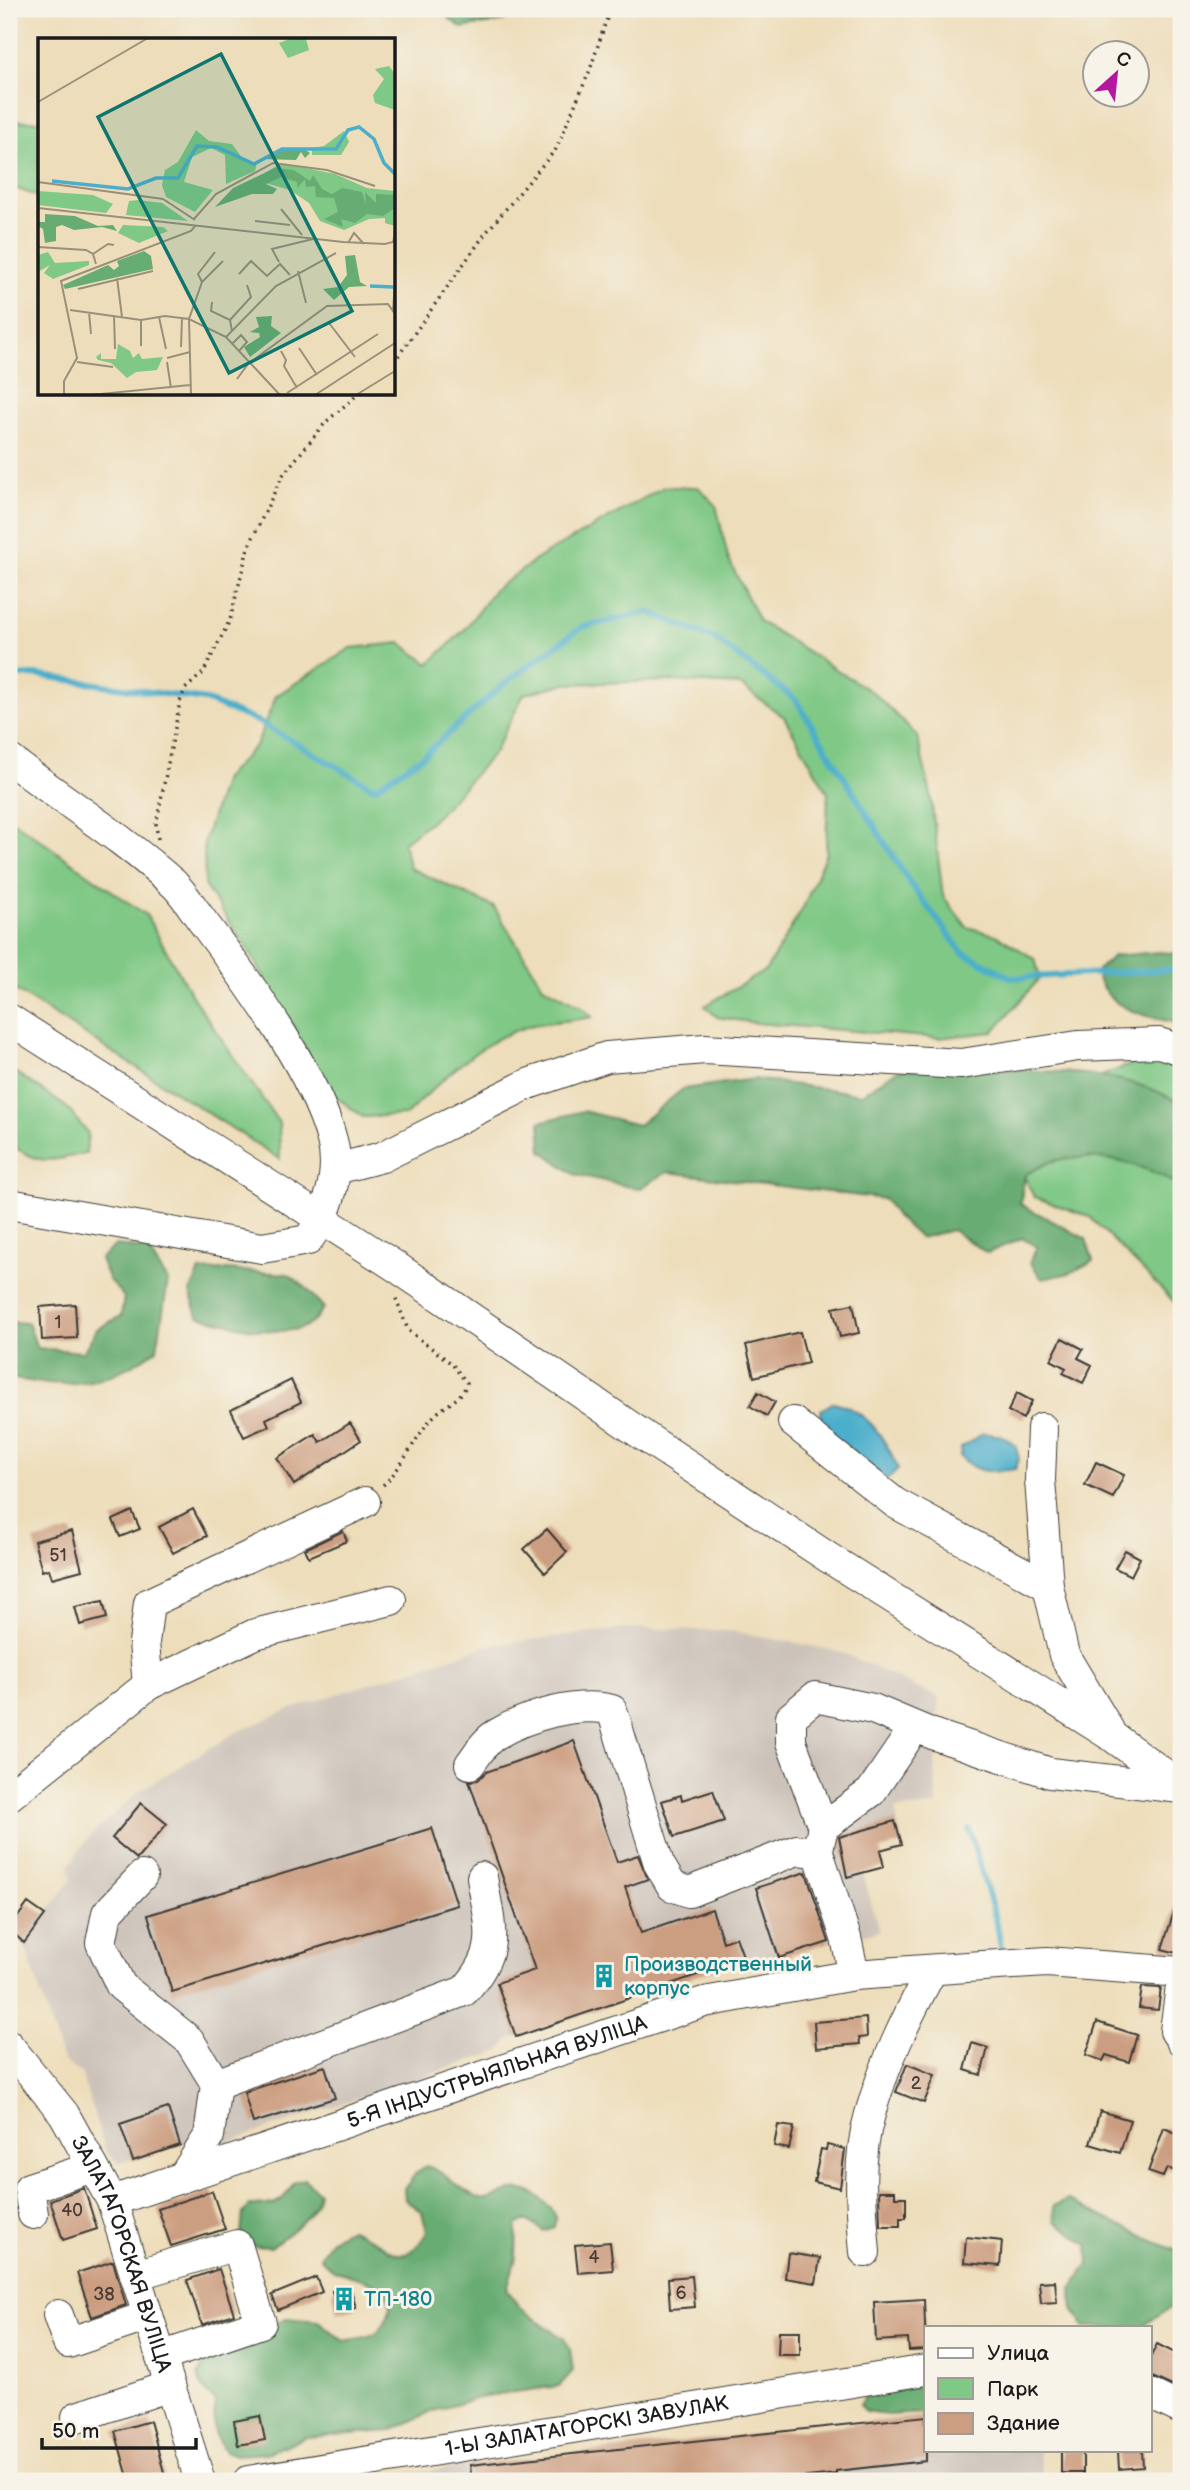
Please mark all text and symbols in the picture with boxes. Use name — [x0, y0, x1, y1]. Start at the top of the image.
inset map — [38, 38, 396, 396]
north arrow — [1082, 38, 1152, 108]
text: С — [1112, 47, 1134, 73]
house number: 1 — [55, 1312, 61, 1333]
house number: 51 — [49, 1545, 67, 1566]
place label: Производственный корпус — [624, 1952, 812, 2001]
building icon: Производственный корпус — [590, 1962, 618, 1990]
street label: 5-Я ІНДУСТРЫЯЛЬНАЯ ВУЛІЦА — [344, 2010, 650, 2134]
house number: 2 — [911, 2073, 922, 2094]
street label: ЗАЛАТАГОРСКАЯ ВУЛІЦА — [66, 2132, 177, 2376]
house number: 40 — [61, 2200, 83, 2221]
house number: 4 — [589, 2247, 600, 2268]
house number: 6 — [676, 2283, 687, 2304]
house number: 38 — [93, 2284, 115, 2305]
building icon: ТП-180 — [330, 2285, 358, 2313]
place label: ТП-180 — [364, 2287, 432, 2312]
legend — [924, 2326, 1152, 2452]
text: Улица — [987, 2341, 1050, 2366]
text: Парк — [987, 2377, 1038, 2402]
street label: 1-Ы ЗАЛАТАГОРСКІ ЗАВУЛАК — [443, 2391, 730, 2462]
scale bar — [42, 2406, 196, 2450]
text: Здание — [987, 2411, 1060, 2436]
text: 50 m — [52, 2419, 99, 2444]

